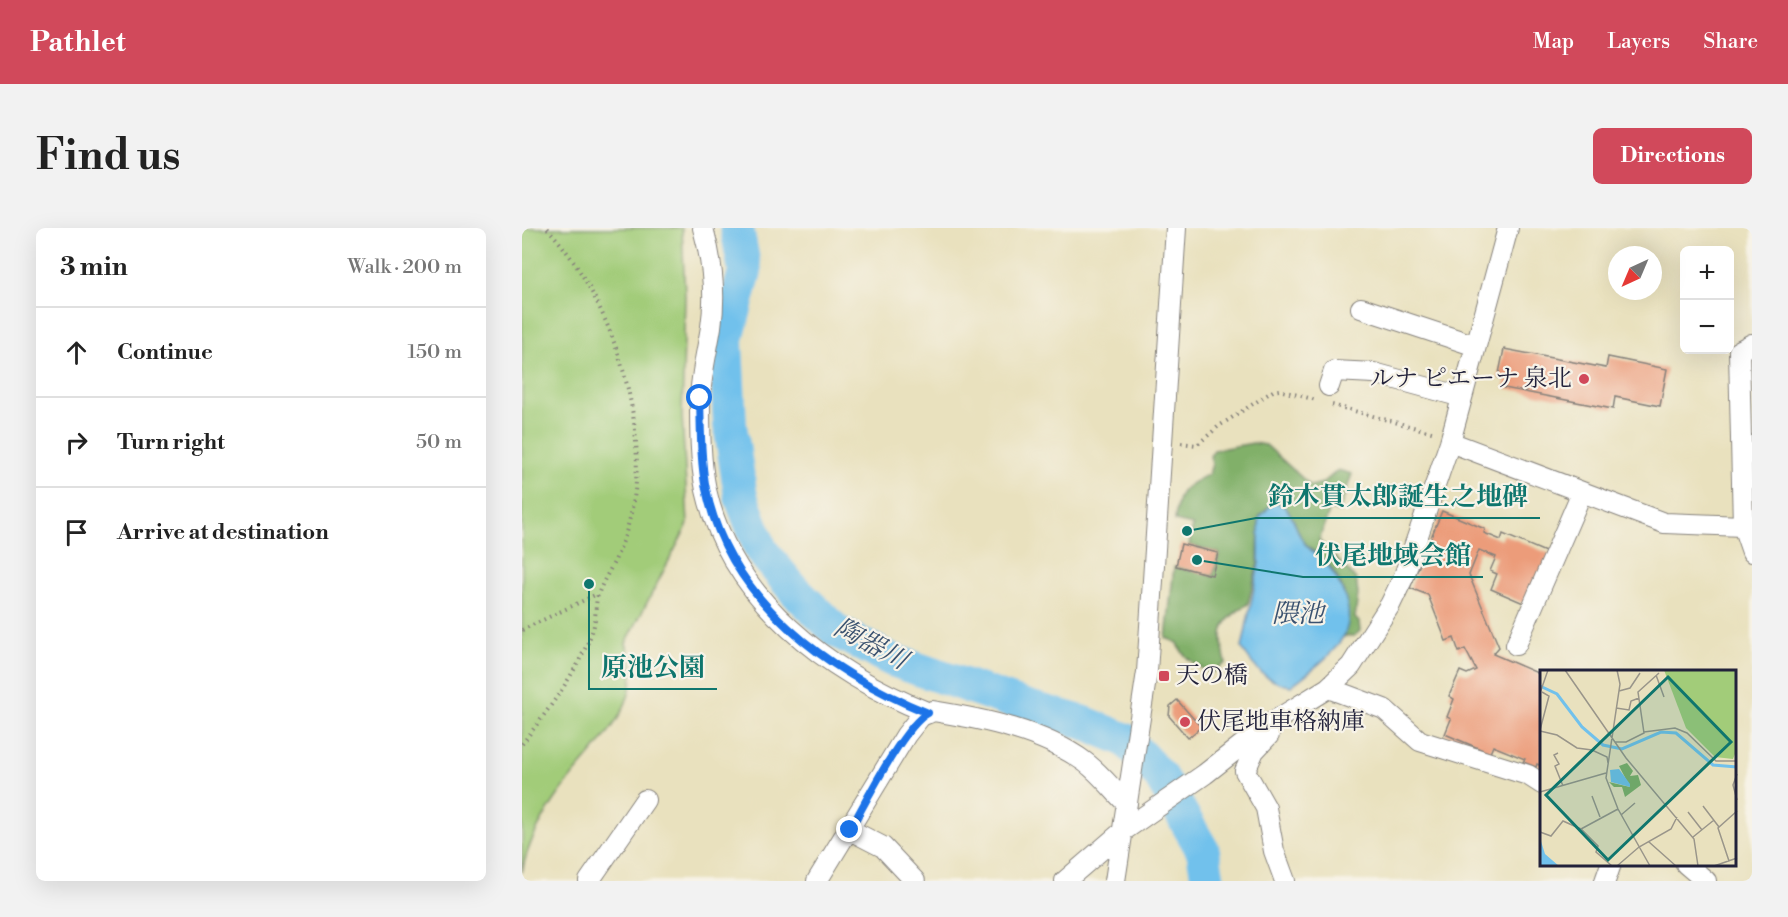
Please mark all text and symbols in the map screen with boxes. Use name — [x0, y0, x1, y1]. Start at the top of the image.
text: Pathlet — [30, 25, 126, 60]
text: Map — [1533, 29, 1574, 55]
text: Layers — [1607, 29, 1670, 55]
text: Share — [1703, 29, 1758, 55]
button: Directions — [1593, 128, 1752, 184]
text: Find us — [36, 130, 180, 183]
north arrow — [1608, 246, 1662, 300]
map controls — [1680, 246, 1734, 354]
button: + — [1680, 246, 1734, 300]
text: 3 min — [60, 251, 128, 283]
text: Walk · 200 m — [348, 255, 462, 280]
button: − — [1680, 300, 1734, 354]
icon: ahead — [60, 336, 93, 369]
text: Continue — [117, 339, 213, 366]
text: 150 m — [407, 340, 462, 365]
place label: ルナ ピエーナ 泉北 — [1370, 364, 1572, 394]
marker: ルナ ピエーナ 泉北 — [1577, 372, 1591, 386]
route start — [686, 384, 712, 410]
icon: right — [60, 426, 93, 459]
text: Turn right — [117, 429, 225, 456]
text: 50 m — [416, 430, 462, 455]
callout: 鈴木貫太郎誕生之地碑 — [1256, 474, 1540, 518]
text: 鈴木貫太郎誕生之地碑 — [1268, 481, 1528, 513]
icon: arrive — [60, 516, 93, 549]
text: Arrive at destination — [117, 519, 329, 546]
callout: 伏尾地域会館 — [1303, 533, 1483, 577]
text: 伏尾地域会館 — [1315, 540, 1471, 572]
water label: 隈池 — [1272, 598, 1327, 630]
water label: 陶器川 — [829, 612, 916, 678]
callout: 原池公園 — [589, 645, 717, 689]
text: 原池公園 — [601, 652, 705, 684]
place label: 天の橋 — [1176, 661, 1248, 691]
marker: 天の橋 — [1157, 669, 1171, 683]
inset map — [1540, 670, 1737, 866]
place label: 伏尾地車格納庫 — [1197, 707, 1365, 737]
marker: 伏尾地車格納庫 — [1178, 715, 1192, 729]
route end — [836, 816, 862, 842]

